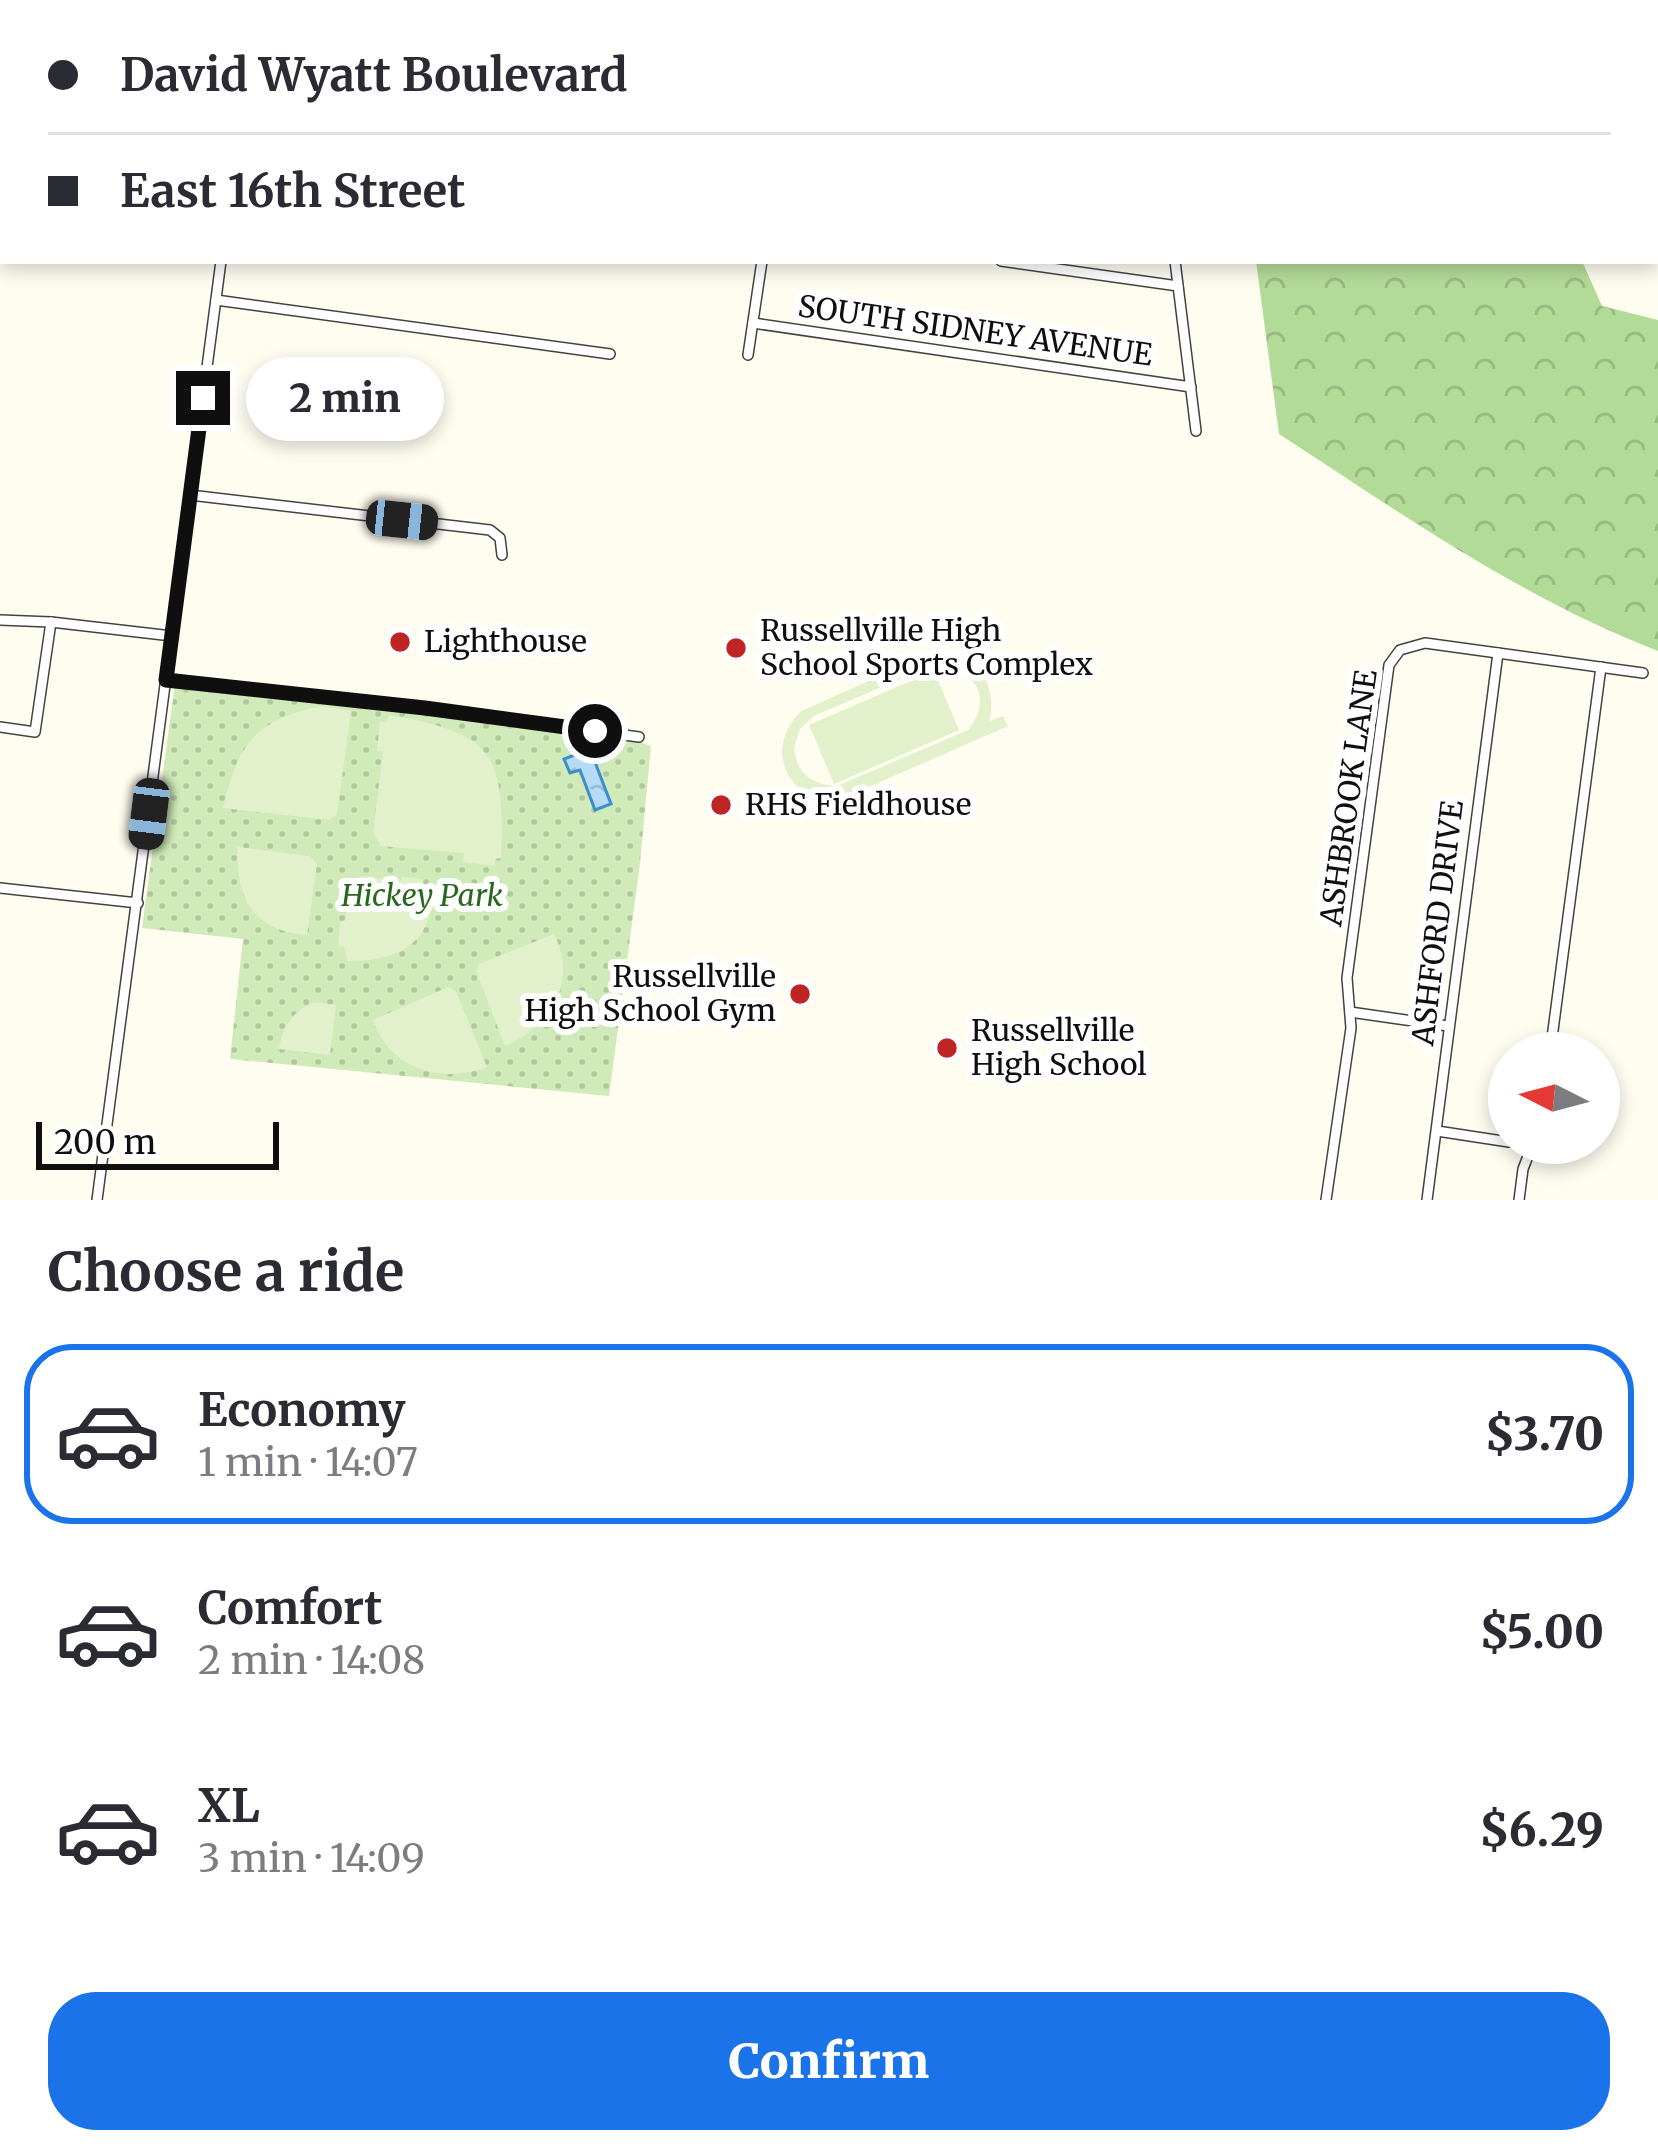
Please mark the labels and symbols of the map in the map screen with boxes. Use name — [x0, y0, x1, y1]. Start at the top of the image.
street label: SOUTH SIDNEY AVENUE — [796, 286, 1155, 374]
callout: 2 min — [245, 356, 443, 440]
route end — [176, 371, 230, 425]
car — [364, 498, 440, 542]
place label: Russellville High School Sports Complex — [760, 611, 1093, 683]
place label: Lighthouse — [424, 622, 587, 660]
marker: Lighthouse — [387, 629, 413, 655]
marker: Russellville High School Sports Complex — [723, 635, 749, 661]
street label: ASHBROOK LANE — [1311, 667, 1385, 929]
route start — [568, 704, 622, 758]
car — [127, 776, 171, 852]
place label: RHS Fieldhouse — [745, 785, 971, 823]
marker: RHS Fieldhouse — [708, 792, 734, 818]
street label: ASHFORD DRIVE — [1403, 798, 1471, 1049]
park label: Hickey Park — [340, 876, 503, 914]
place label: Russellville High School Gym — [525, 957, 776, 1029]
marker: Russellville High School Gym — [787, 981, 813, 1007]
place label: Russellville High School — [971, 1011, 1147, 1083]
north arrow — [1488, 1032, 1620, 1164]
marker: Russellville High School — [934, 1035, 960, 1061]
scale bar — [36, 1116, 279, 1169]

